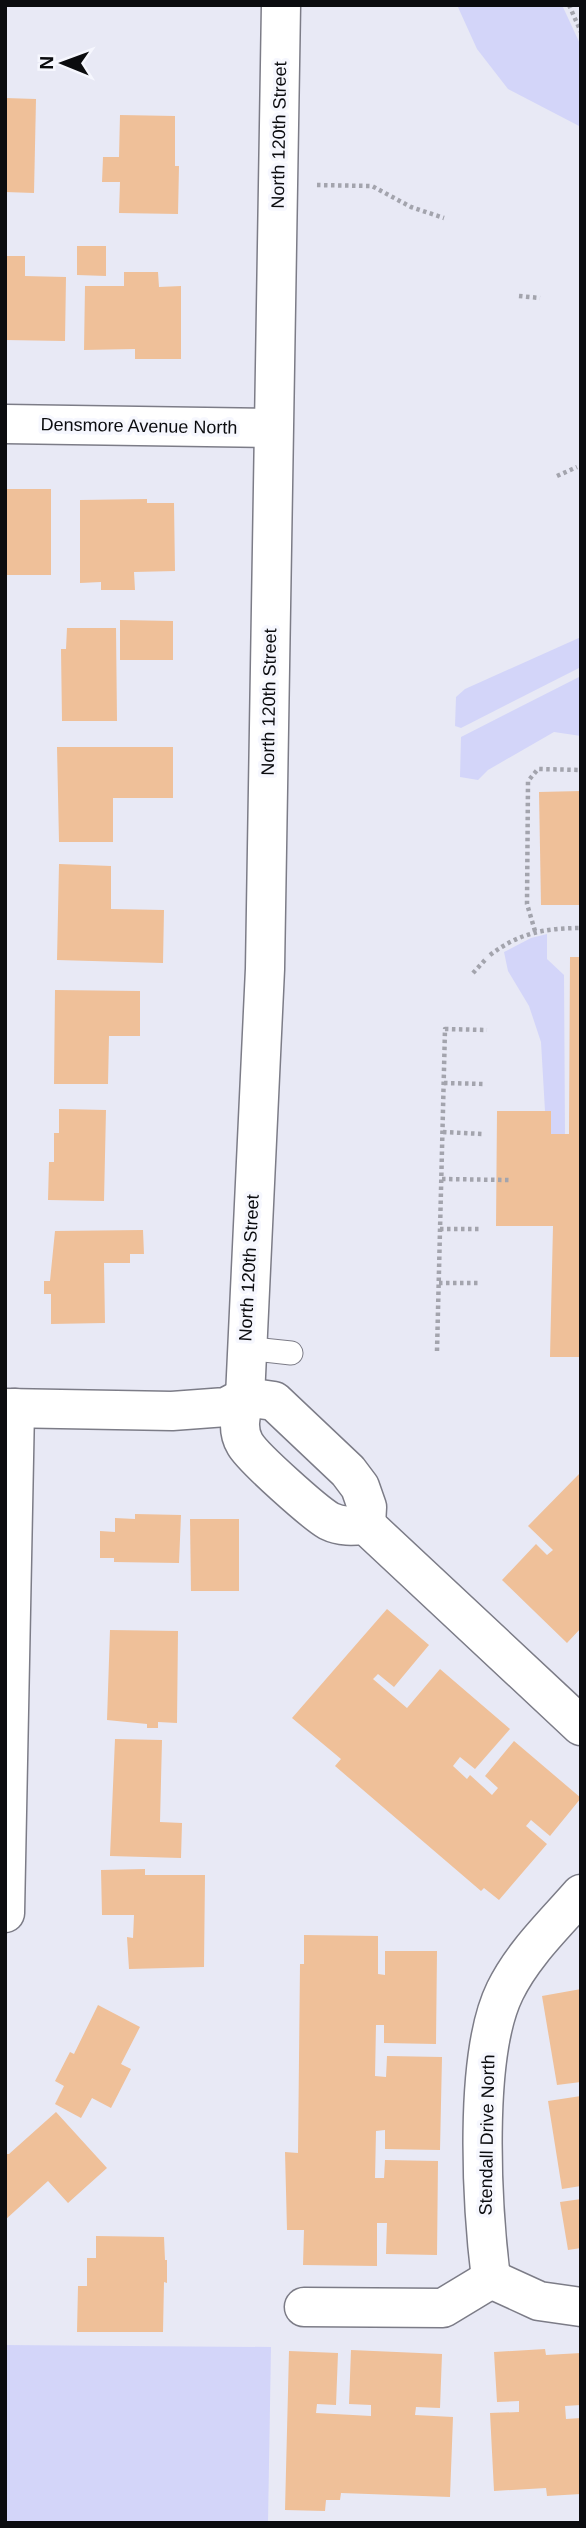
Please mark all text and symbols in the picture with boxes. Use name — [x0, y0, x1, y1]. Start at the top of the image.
north arrow — [28, 28, 98, 98]
text: N — [36, 56, 57, 70]
street label: North 120th Street — [268, 61, 290, 209]
street label: Densmore Avenue North — [40, 414, 238, 438]
street label: North 120th Street — [258, 628, 280, 776]
street label: North 120th Street — [235, 1194, 263, 1342]
street label: Stendall Drive North — [476, 2054, 498, 2216]

